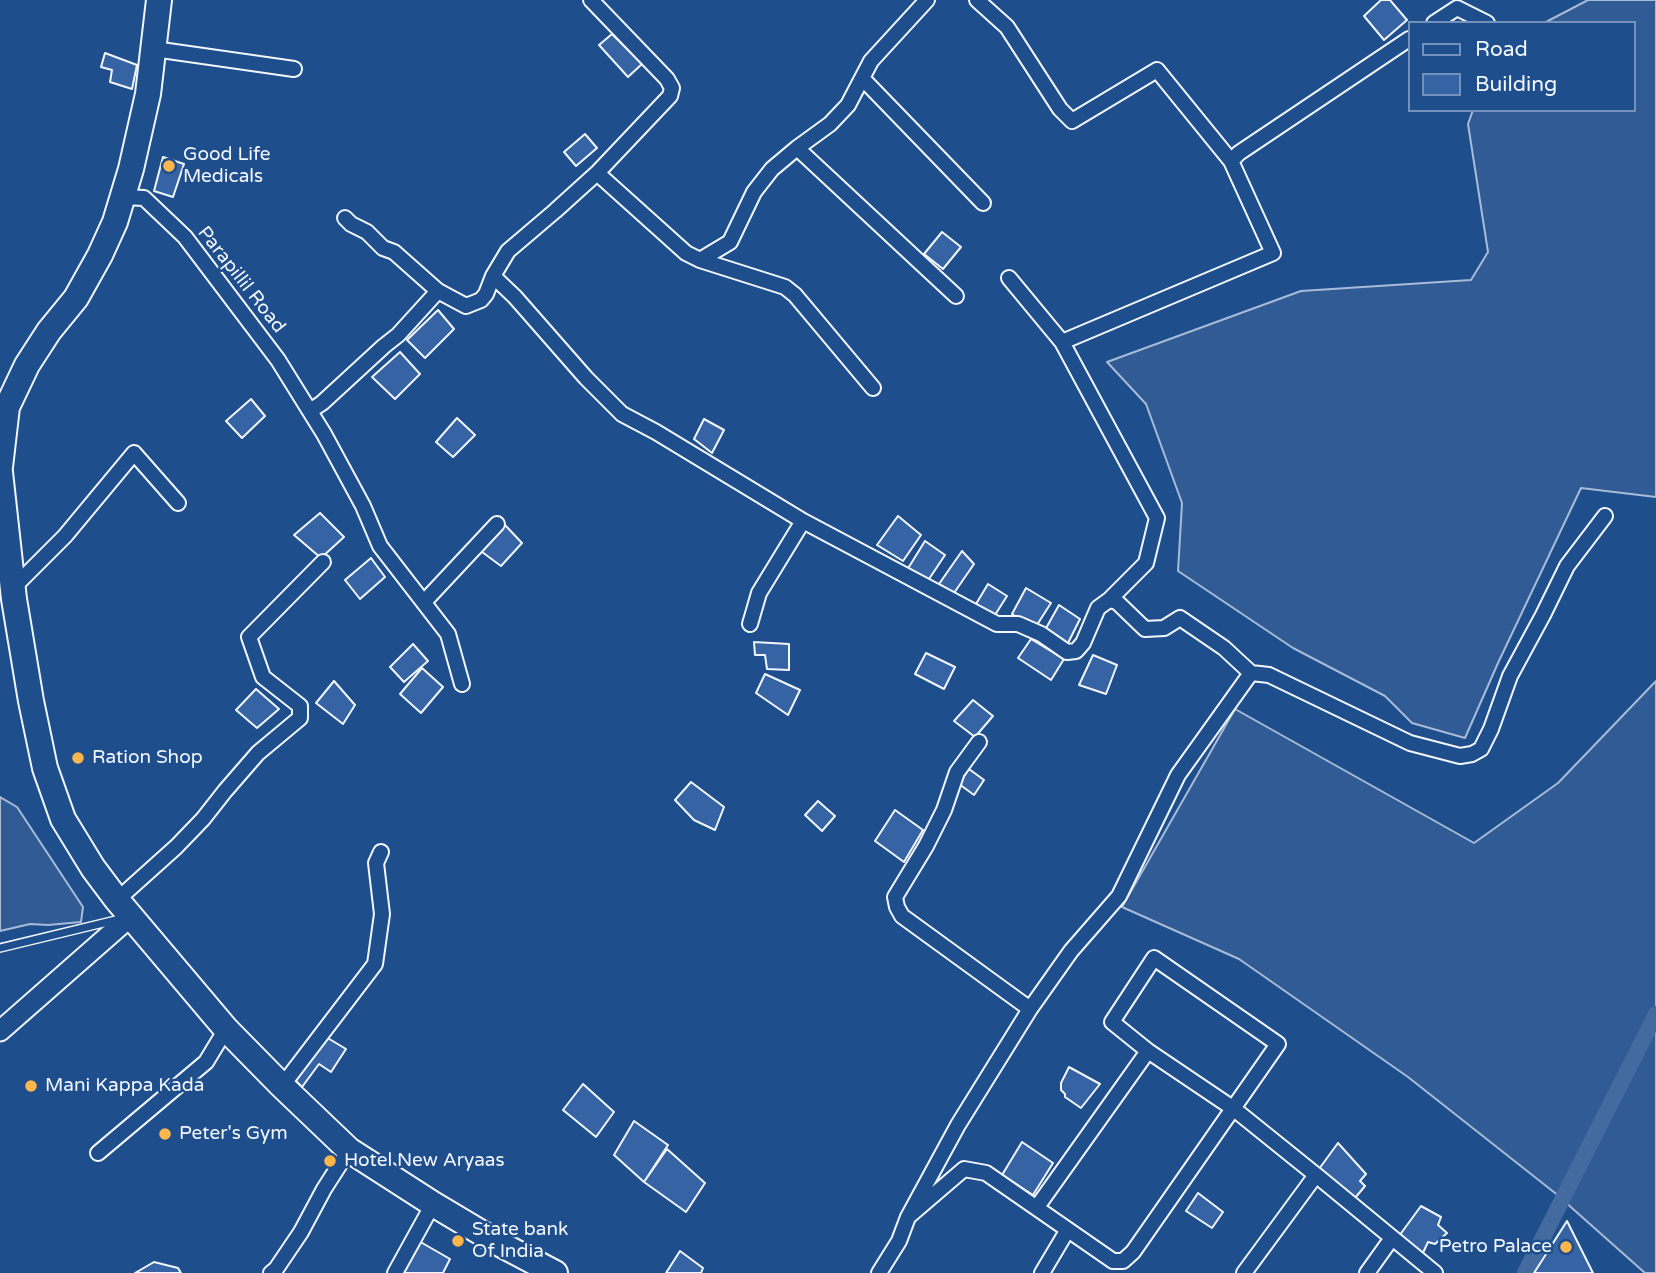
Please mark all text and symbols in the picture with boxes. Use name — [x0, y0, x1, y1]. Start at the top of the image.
legend — [1408, 21, 1635, 112]
text: Road — [1475, 37, 1528, 62]
text: Building — [1475, 72, 1557, 97]
place label: Good Life Medicals — [183, 144, 271, 188]
marker: Good Life Medicals — [161, 158, 177, 174]
street label: Parapillil Road — [192, 222, 290, 338]
place label: Ration Shop — [92, 747, 203, 769]
marker: Ration Shop — [70, 750, 86, 766]
place label: Mani Kappa Kada — [45, 1075, 204, 1097]
marker: Mani Kappa Kada — [23, 1078, 39, 1094]
place label: Peter's Gym — [179, 1123, 288, 1145]
marker: Peter's Gym — [157, 1126, 173, 1142]
place label: Hotel New Aryaas — [344, 1150, 505, 1172]
marker: Hotel New Aryaas — [322, 1153, 338, 1169]
place label: State bank Of India — [472, 1219, 568, 1263]
marker: State bank Of India — [450, 1233, 466, 1249]
place label: Petro Palace — [1439, 1236, 1552, 1258]
marker: Petro Palace — [1558, 1239, 1574, 1255]

